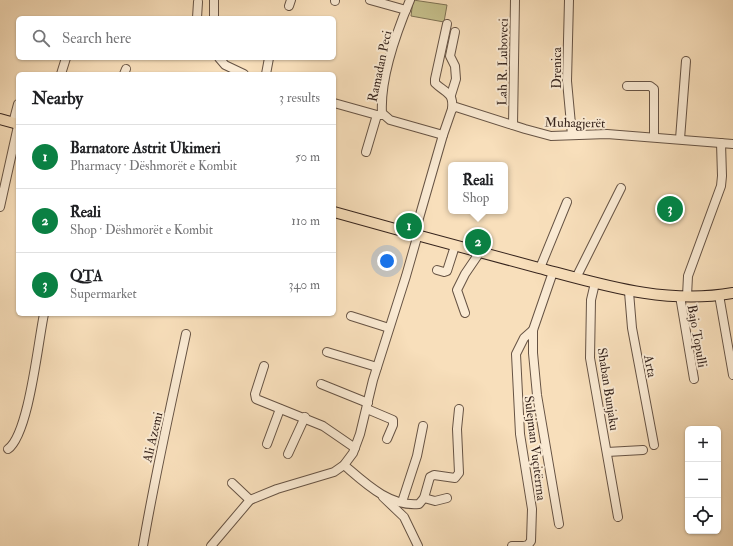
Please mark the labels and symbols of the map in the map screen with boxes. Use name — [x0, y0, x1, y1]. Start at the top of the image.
street label: Lah R. Luboveci — [494, 18, 512, 106]
street label: Ramadan Peci — [365, 28, 395, 103]
street label: Drenica — [549, 47, 565, 89]
street label: Muhagjerët — [545, 114, 605, 132]
pin: 3 — [657, 194, 683, 224]
pin: 1 — [396, 211, 422, 241]
pin: 2 — [465, 227, 491, 257]
your location — [377, 251, 397, 271]
street label: Bajo Topulli — [683, 304, 710, 370]
street label: Shaban Bunjaku — [594, 347, 623, 432]
street label: Arta — [640, 353, 660, 379]
street label: Sulejman Vuçitërrna — [521, 395, 549, 502]
street label: Ali Azemi — [139, 410, 167, 465]

